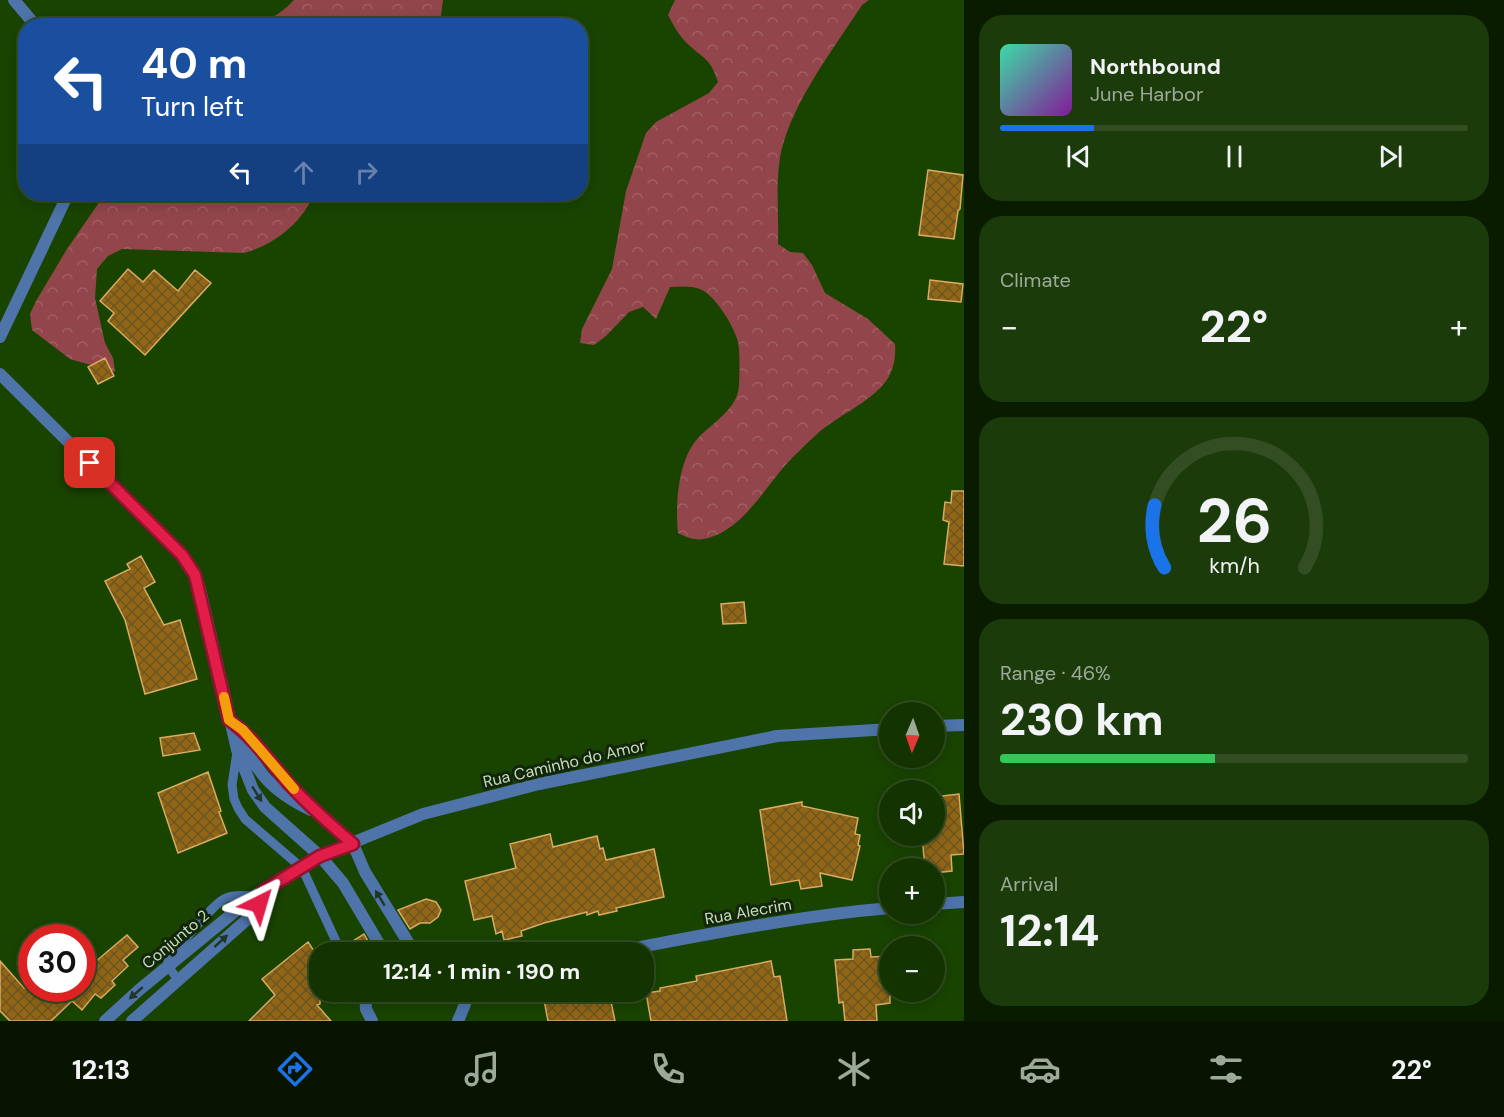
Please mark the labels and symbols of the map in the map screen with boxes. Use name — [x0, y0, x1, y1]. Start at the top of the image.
pin — [64, 437, 115, 488]
north arrow — [879, 702, 945, 768]
street label: Rua Caminho do Amor — [481, 735, 647, 792]
one-way arrow — [251, 786, 262, 802]
position arrow — [227, 872, 291, 936]
one-way arrow — [375, 890, 386, 906]
street label: Rua Alecrim — [703, 894, 793, 929]
street label: Conjunto 2 — [137, 905, 213, 974]
speed limit sign: 30 — [18, 924, 96, 1002]
one-way arrow — [214, 934, 229, 948]
one-way arrow — [129, 986, 144, 999]

